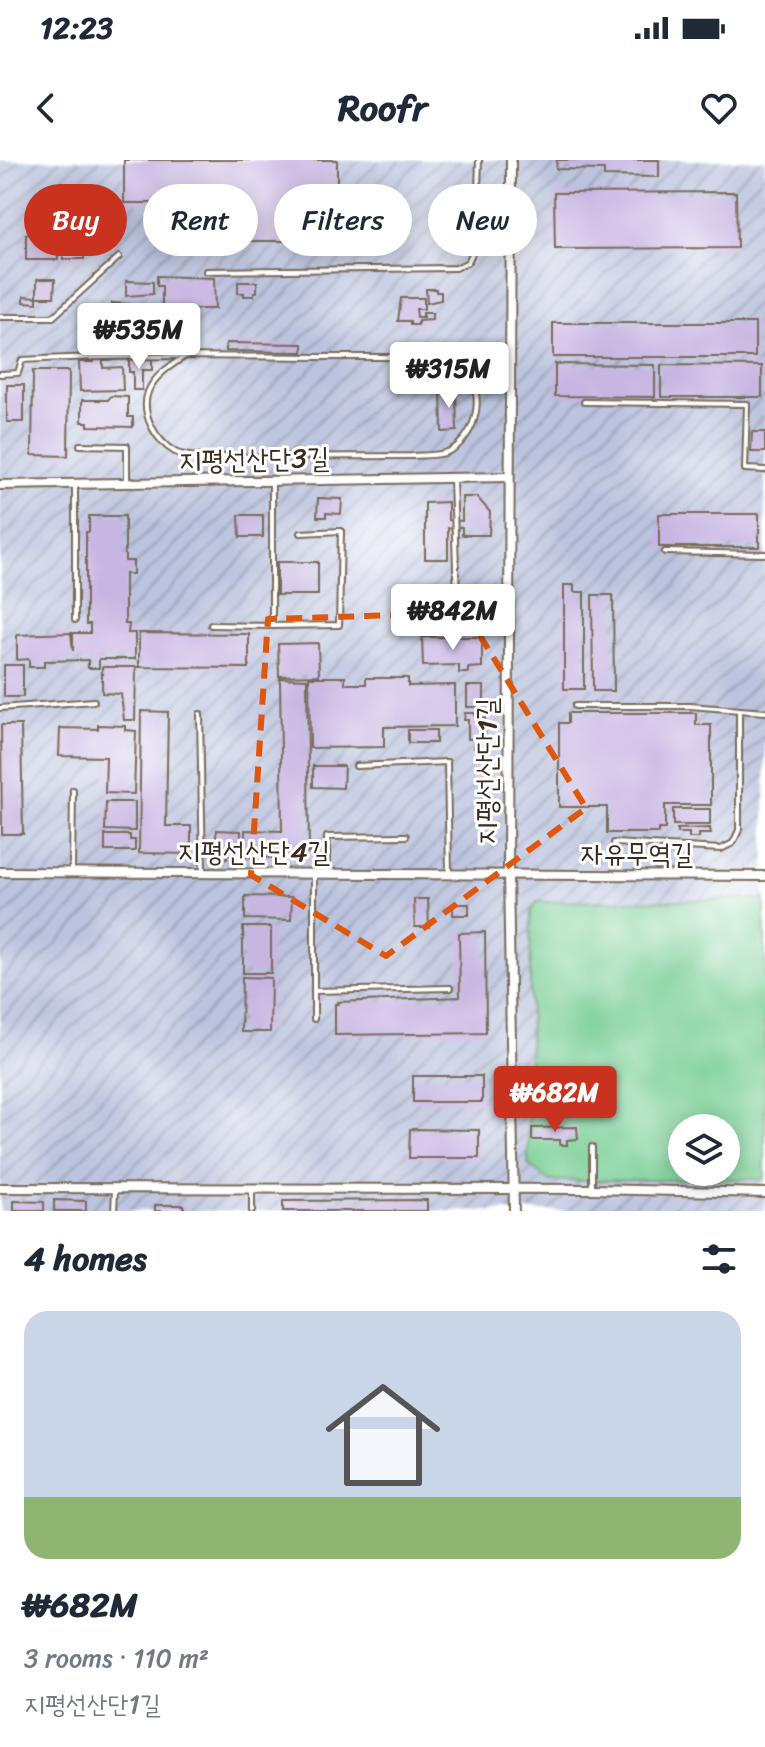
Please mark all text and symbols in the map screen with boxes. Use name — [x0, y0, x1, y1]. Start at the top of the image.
text: 12:23 — [40, 1, 113, 55]
text: Roofr — [338, 76, 427, 140]
icon: back — [24, 86, 68, 130]
icon: heart — [697, 86, 741, 130]
chip: Buy — [24, 184, 127, 256]
chip: Rent — [143, 184, 258, 256]
chip: Filters — [274, 184, 412, 256]
chip: New — [428, 184, 537, 256]
pin: ₩535M — [83, 303, 195, 371]
text: ₩535M — [95, 306, 183, 352]
pin: ₩315M — [393, 342, 505, 410]
text: ₩315M — [408, 345, 490, 391]
street label: 지평선산단3길 — [178, 433, 330, 485]
pin: ₩842M — [397, 584, 509, 652]
text: ₩842M — [409, 587, 497, 633]
street label: 지평선산단1길 — [462, 697, 511, 845]
street label: 지평선산단4길 — [178, 827, 330, 876]
street label: 자유무역길 — [581, 829, 693, 878]
pin: ₩682M — [499, 1066, 611, 1134]
text: ₩682M — [512, 1069, 598, 1115]
map controls — [668, 1114, 740, 1186]
button: layers — [668, 1114, 740, 1186]
text: 4 homes — [24, 1229, 147, 1289]
icon: filters — [697, 1237, 741, 1281]
icon: home — [311, 1363, 455, 1507]
text: ₩682M — [24, 1575, 137, 1635]
text: 3 rooms · 110 m² — [24, 1635, 209, 1681]
text: 지평선산단1길 — [24, 1681, 161, 1727]

